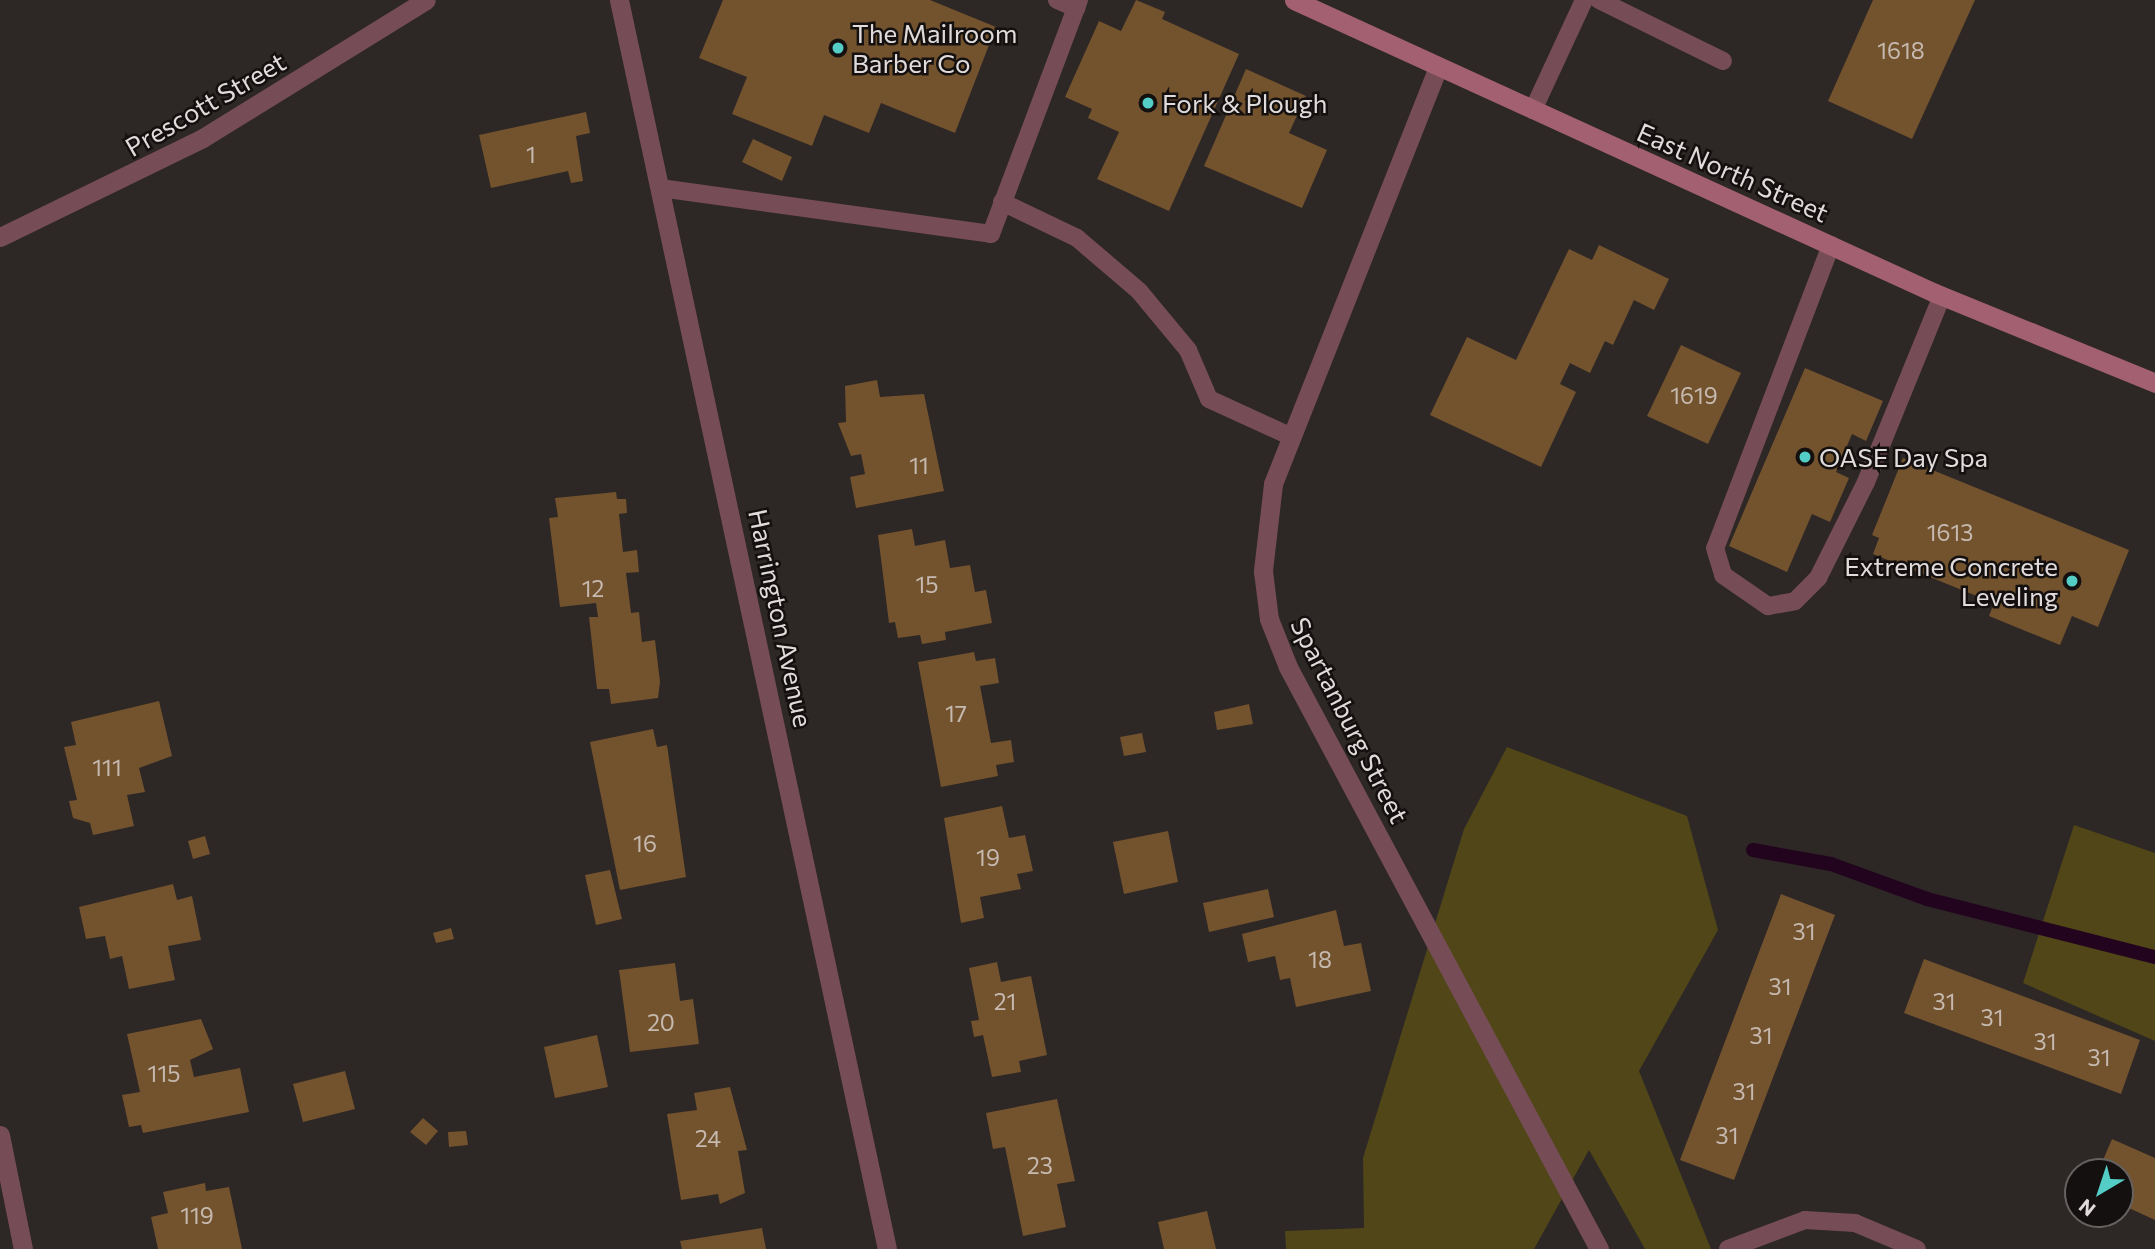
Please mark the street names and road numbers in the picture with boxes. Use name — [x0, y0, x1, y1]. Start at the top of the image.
street label: Prescott Street — [119, 46, 291, 162]
street label: East North Street — [1633, 116, 1833, 228]
street label: Harrington Avenue — [743, 506, 819, 730]
street label: Spartanburg Street — [1285, 612, 1415, 828]

